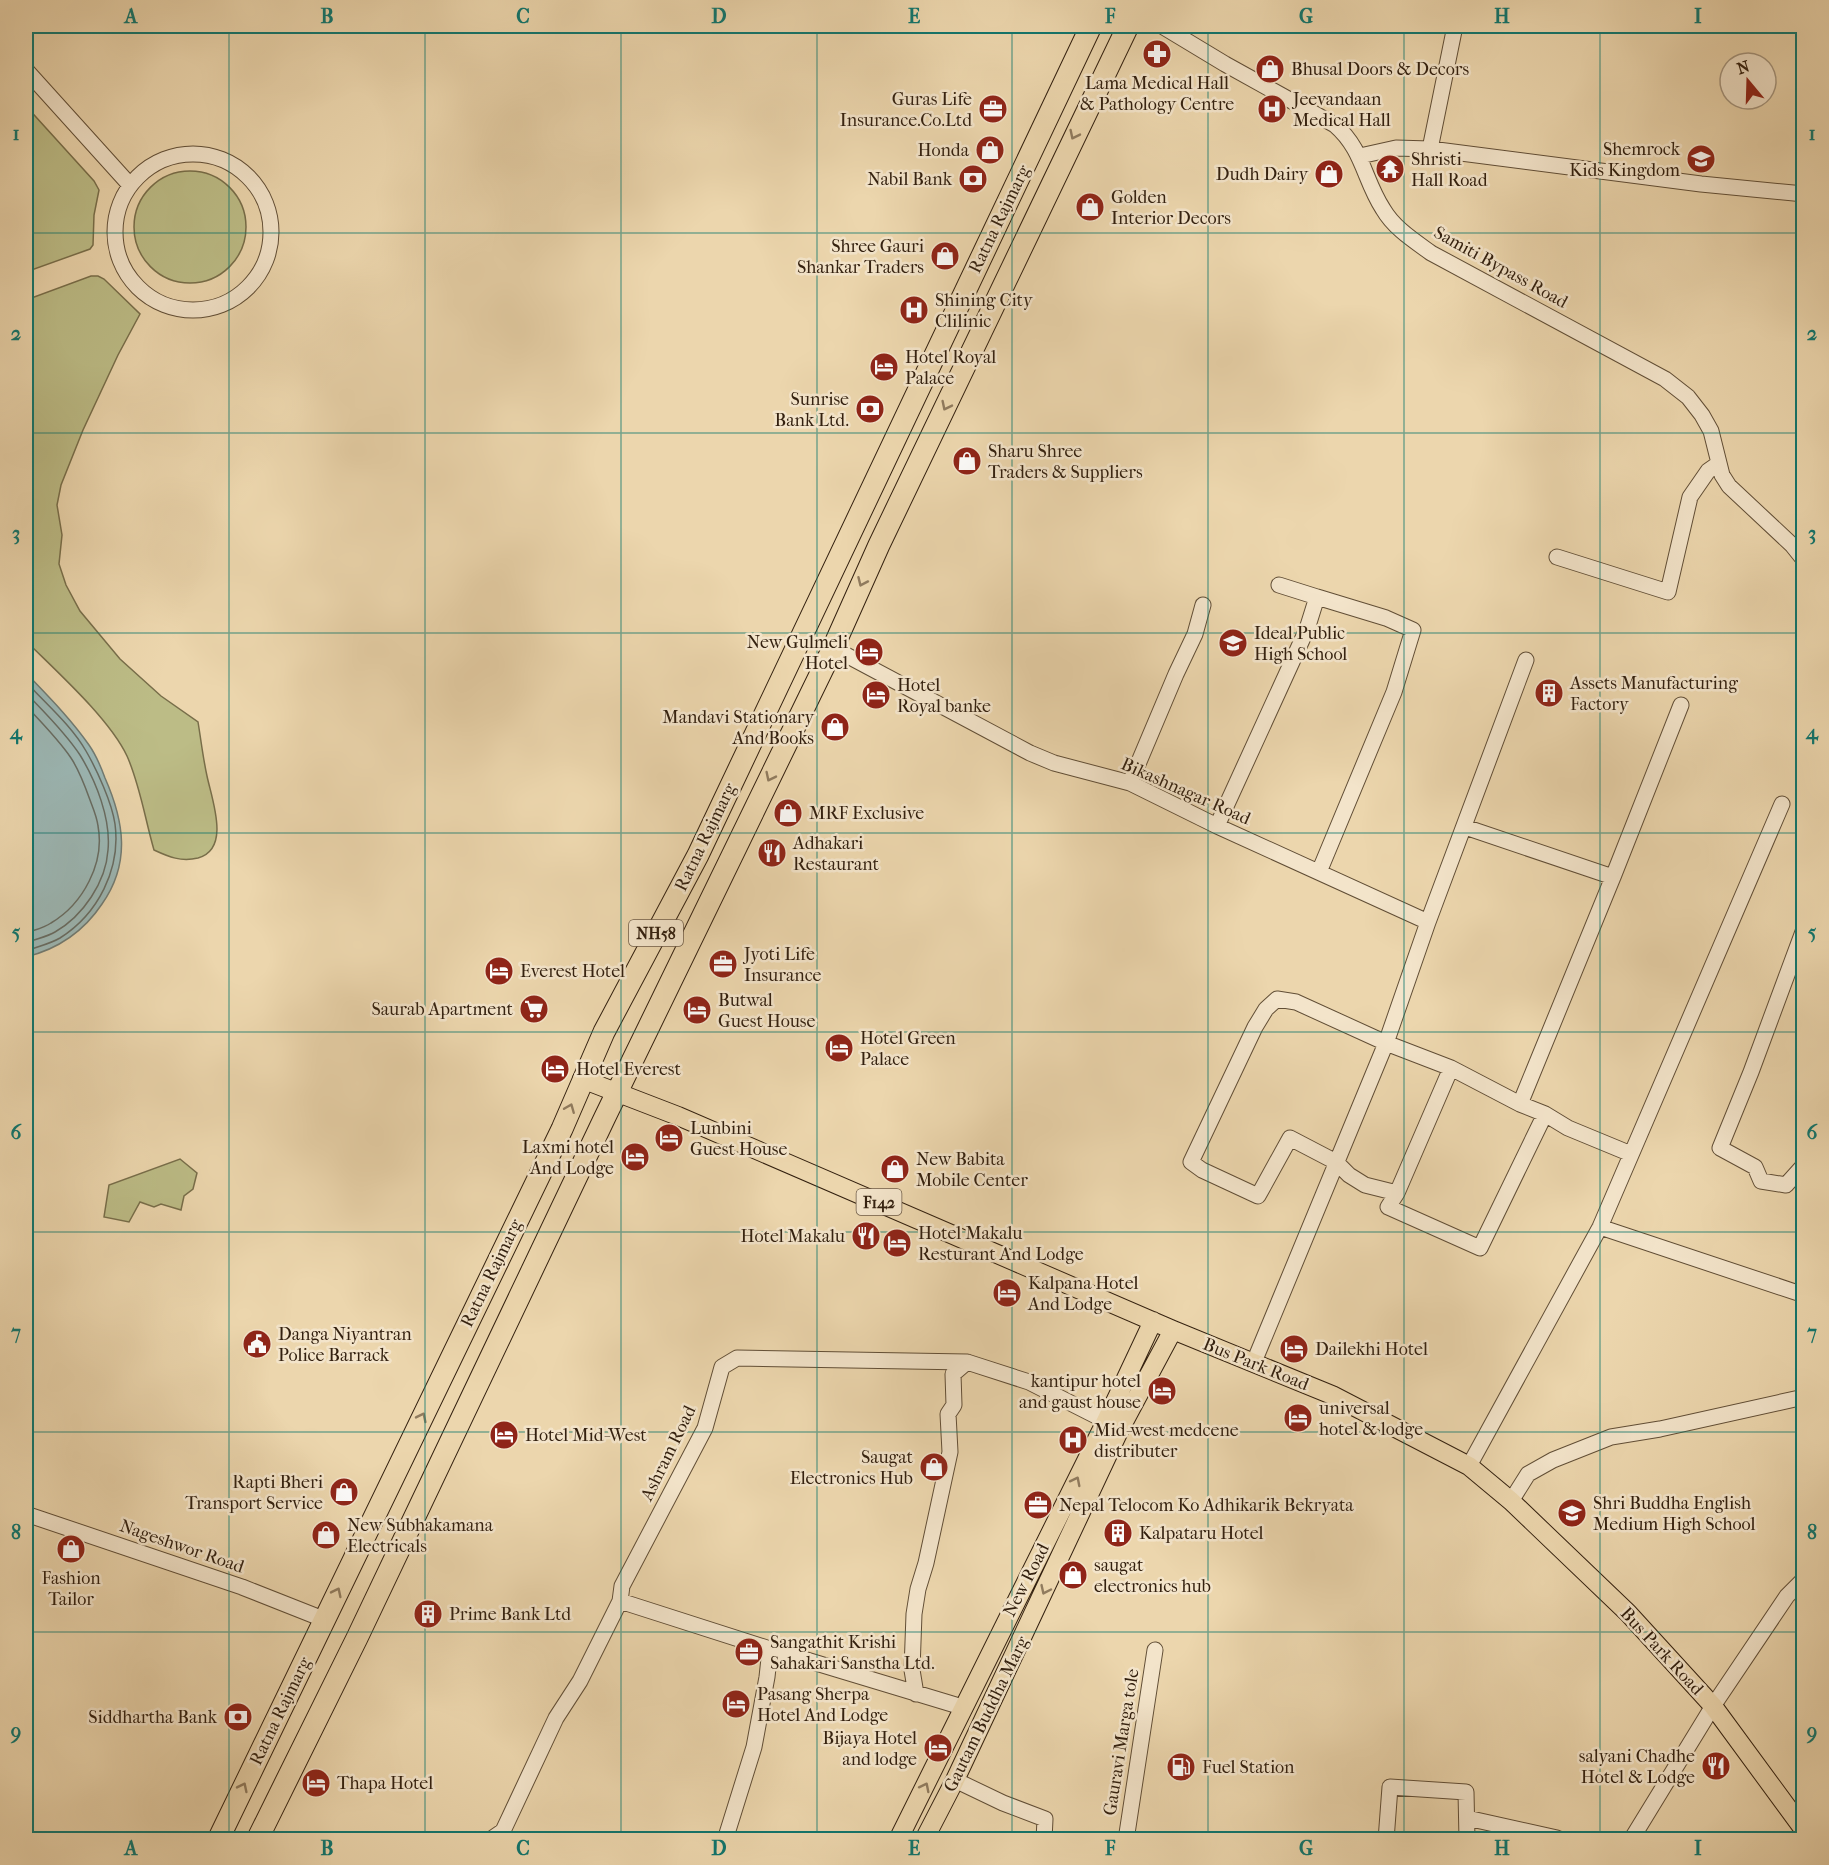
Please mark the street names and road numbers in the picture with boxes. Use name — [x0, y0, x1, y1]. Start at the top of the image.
street label: Ratna Rajmarg — [964, 161, 1035, 277]
street label: Samiti Bypass Road — [1430, 222, 1572, 313]
street label: Bikashnagar Road — [1118, 753, 1254, 830]
street label: Ratna Rajmarg — [670, 779, 741, 895]
road number: NH58 — [629, 920, 683, 946]
road number: F142 — [856, 1189, 902, 1215]
street label: Ratna Rajmarg — [456, 1215, 527, 1331]
street label: Bus Park Road — [1200, 1334, 1312, 1395]
street label: Ashram Road — [636, 1402, 701, 1505]
street label: Nageshwor Road — [117, 1515, 247, 1578]
street label: New Road — [999, 1540, 1054, 1620]
street label: Bus Park Road — [1616, 1603, 1708, 1700]
street label: Gautam Buddha Marg — [940, 1633, 1033, 1795]
street label: Ratna Rajmarg — [245, 1653, 316, 1769]
street label: Gauravi Marga tole — [1100, 1667, 1143, 1817]

